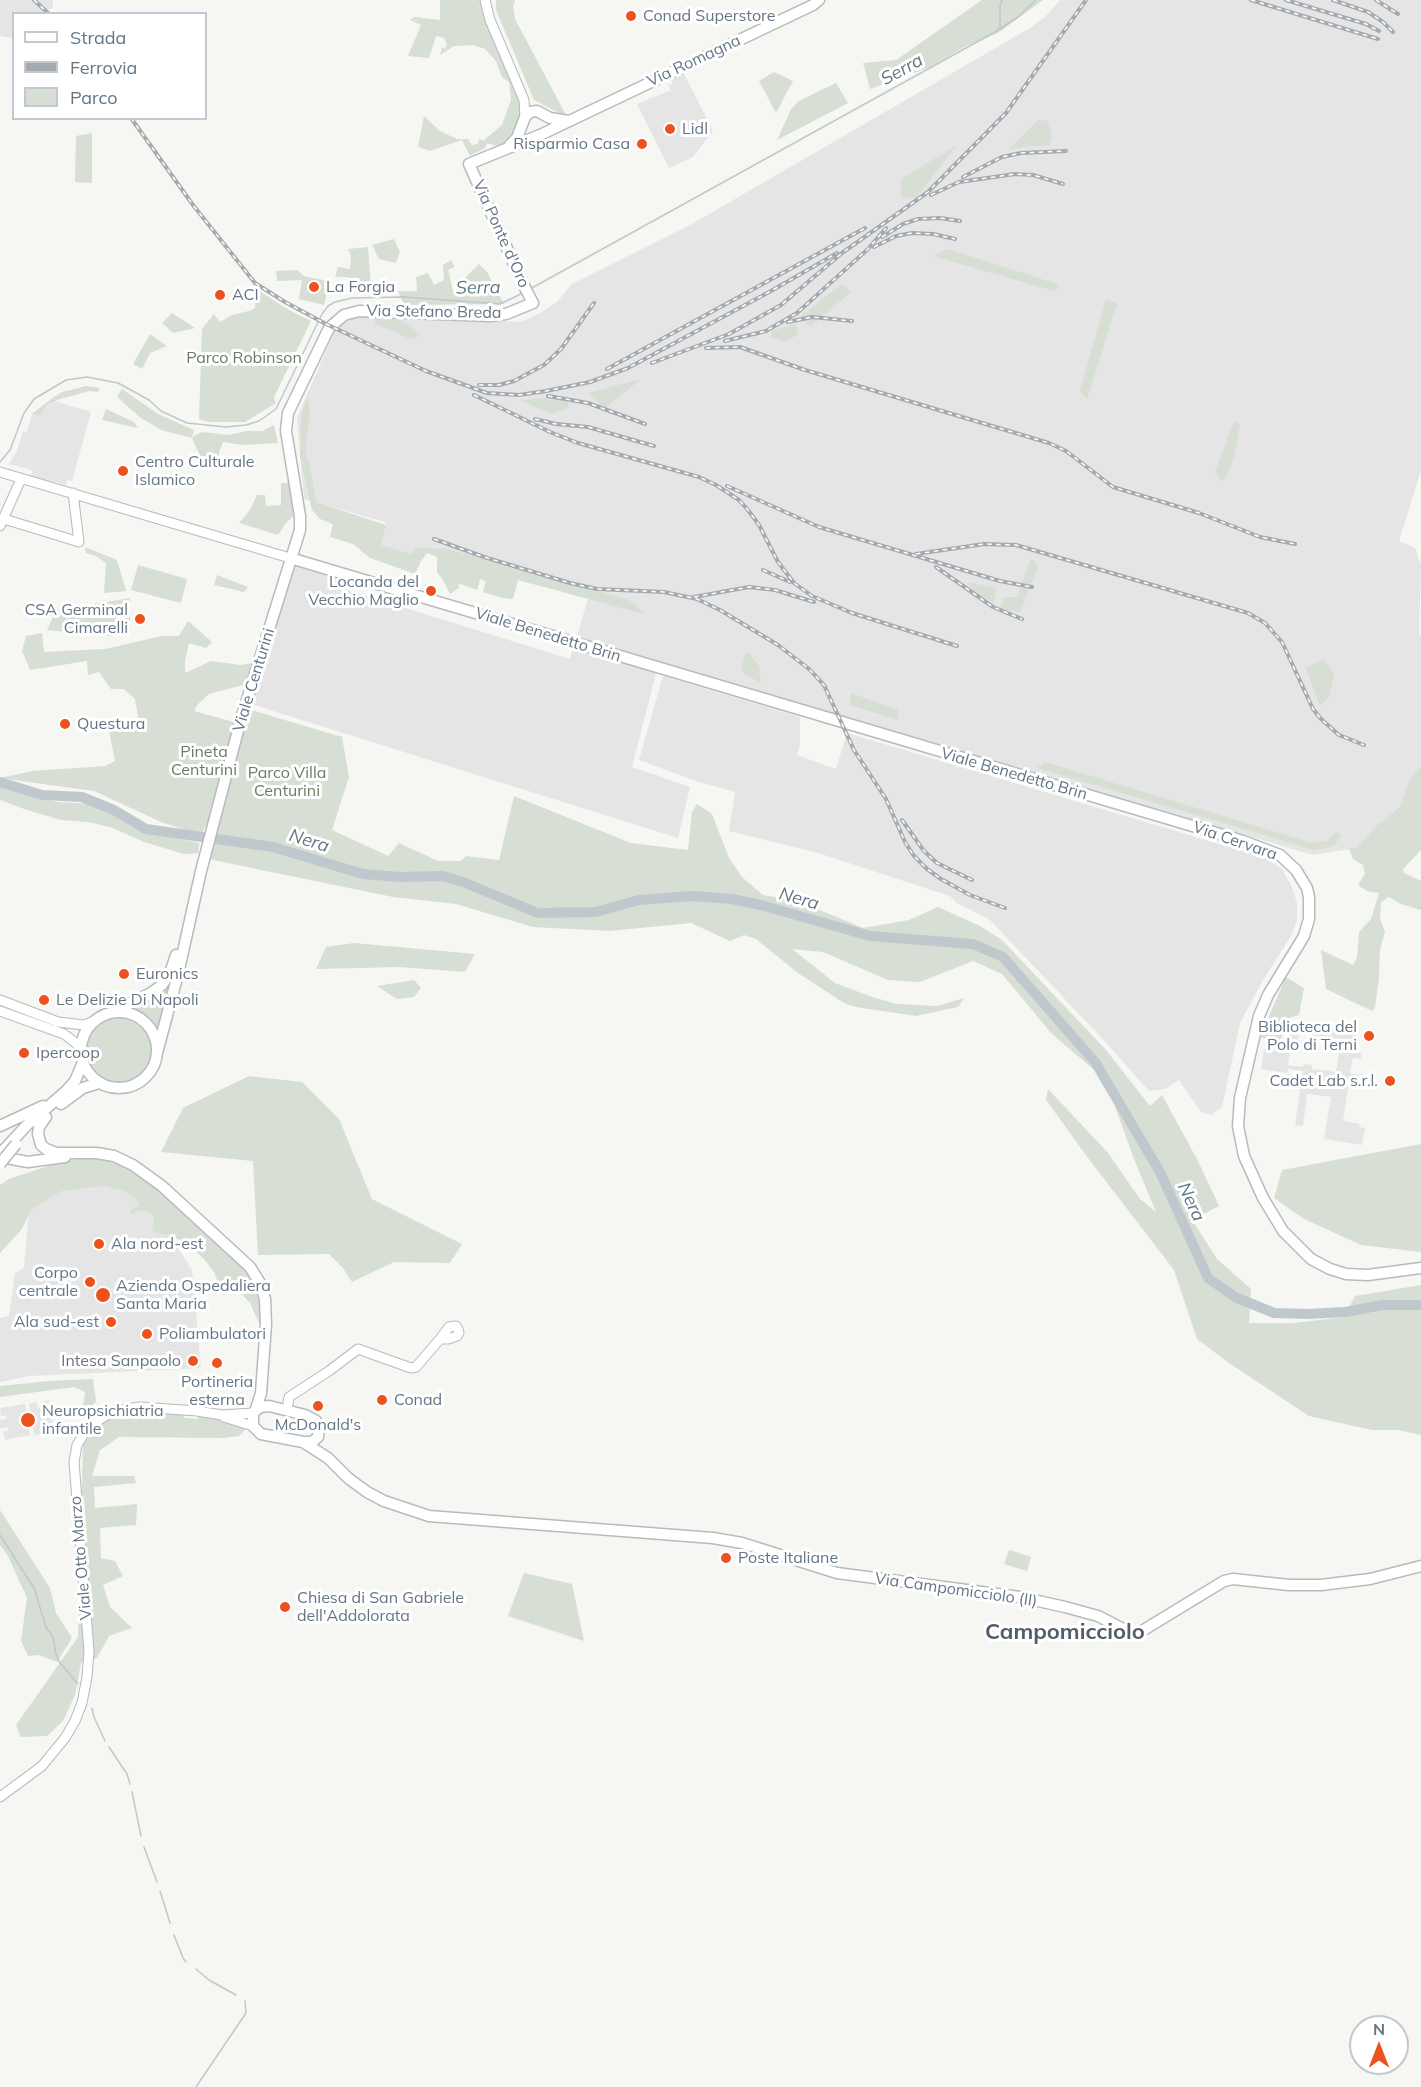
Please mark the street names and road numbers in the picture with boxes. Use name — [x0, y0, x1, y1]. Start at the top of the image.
street label: Via Romagna — [644, 31, 744, 91]
street label: Via Ponte d'Oro — [469, 177, 533, 291]
street label: Via Stefano Breda — [366, 301, 502, 323]
street label: Viale Benedetto Brin — [473, 604, 623, 666]
street label: Viale Centurini — [229, 626, 279, 734]
street label: Viale Benedetto Brin — [939, 744, 1089, 804]
street label: Via Cervara — [1191, 818, 1279, 864]
street label: Viale Otto Marzo — [66, 1495, 96, 1621]
street label: Via Campomicciolo (II) — [874, 1569, 1038, 1611]

